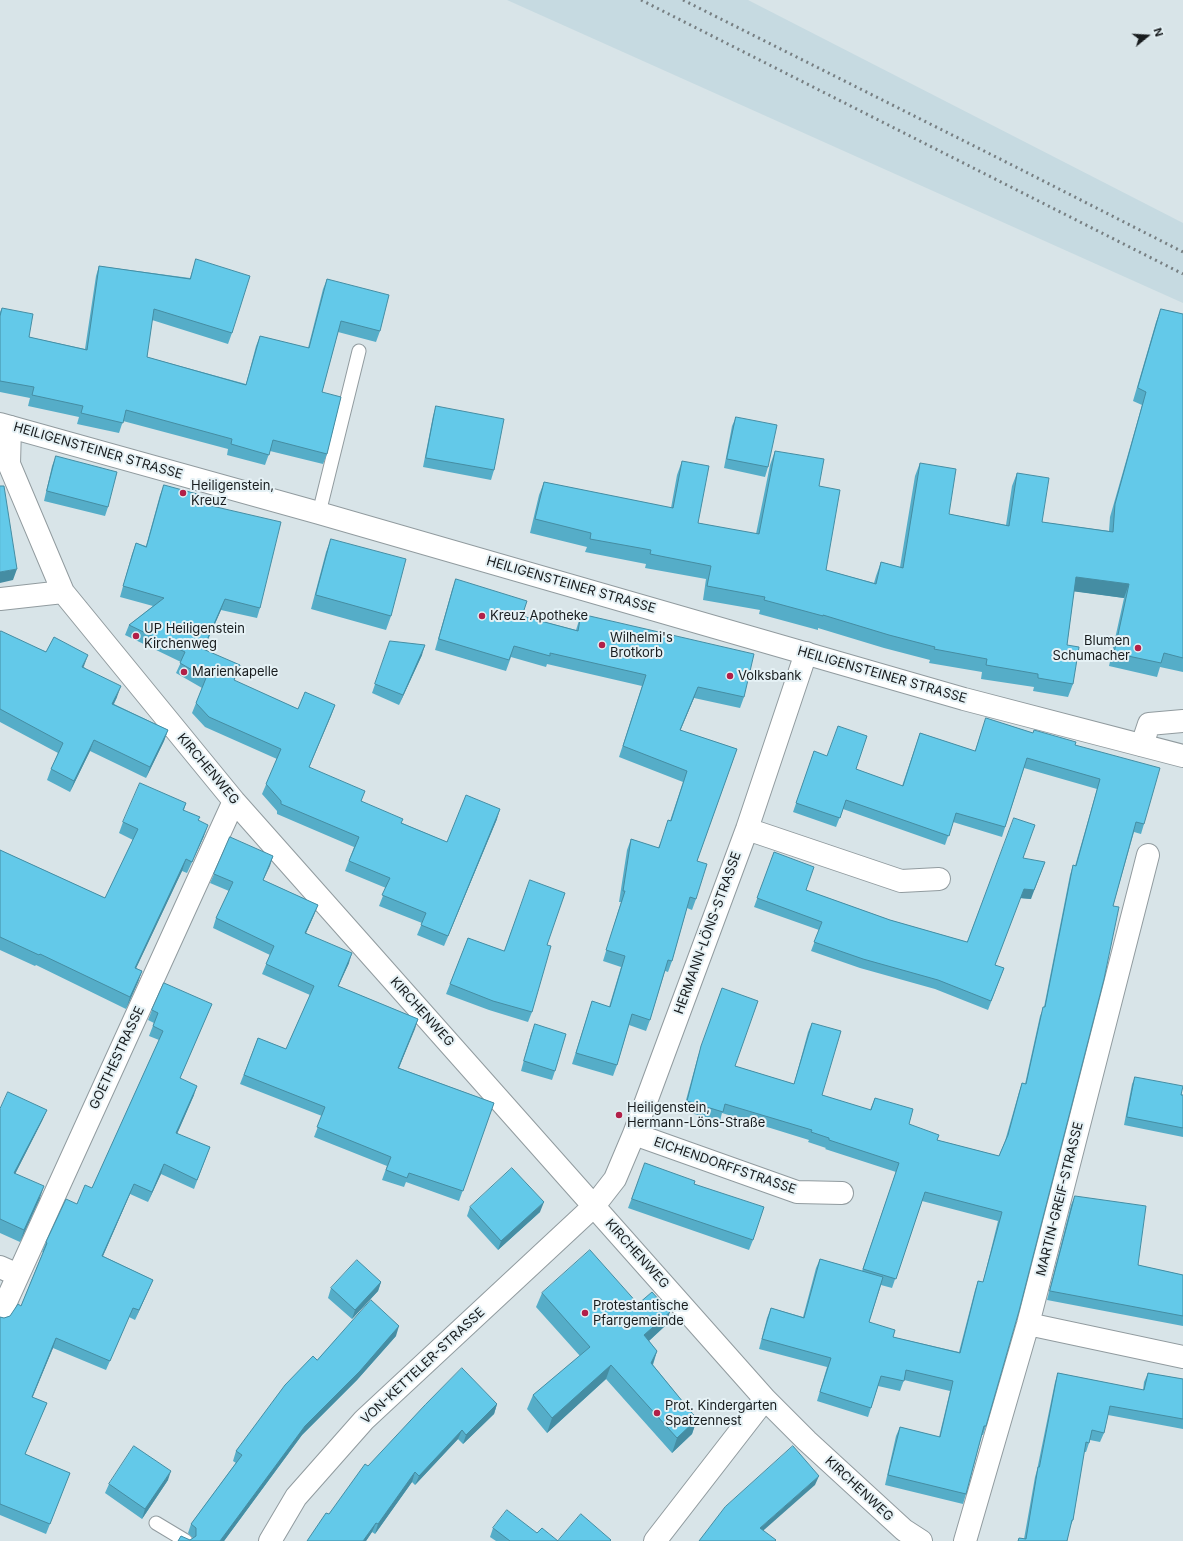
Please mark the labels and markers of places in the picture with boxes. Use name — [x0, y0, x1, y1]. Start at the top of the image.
place label: Heiligenstein, Kreuz — [191, 478, 274, 509]
marker: Heiligenstein, Kreuz — [178, 488, 188, 498]
place label: Kreuz Apotheke — [490, 608, 588, 624]
marker: Kreuz Apotheke — [477, 611, 487, 621]
place label: UP Heiligenstein Kirchenweg — [144, 621, 245, 652]
place label: Wilhelmi's Brotkorb — [610, 630, 673, 661]
marker: UP Heiligenstein Kirchenweg — [131, 631, 141, 641]
place label: Blumen Schumacher — [1053, 633, 1130, 664]
marker: Wilhelmi's Brotkorb — [597, 640, 607, 650]
marker: Blumen Schumacher — [1133, 643, 1143, 653]
place label: Marienkapelle — [192, 664, 278, 680]
marker: Marienkapelle — [179, 667, 189, 677]
place label: Volksbank — [738, 668, 801, 684]
marker: Volksbank — [725, 671, 735, 681]
place label: Heiligenstein, Hermann-Löns-Straße — [627, 1100, 765, 1131]
marker: Heiligenstein, Hermann-Löns-Straße — [614, 1110, 624, 1120]
place label: Protestantische Pfarrgemeinde — [593, 1298, 689, 1329]
marker: Protestantische Pfarrgemeinde — [580, 1308, 590, 1318]
place label: Prot. Kindergarten Spatzennest — [665, 1398, 777, 1429]
marker: Prot. Kindergarten Spatzennest — [652, 1408, 662, 1418]

